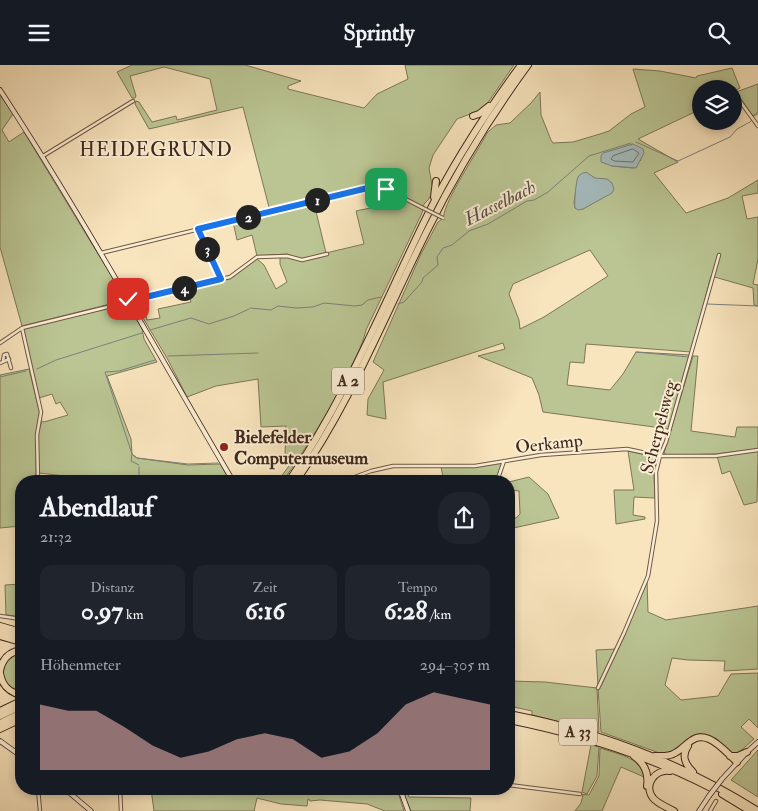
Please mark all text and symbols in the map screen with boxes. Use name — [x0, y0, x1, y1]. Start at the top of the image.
icon: menu — [25, 19, 53, 47]
text: Sprintly — [344, 19, 414, 47]
icon: search — [705, 19, 733, 47]
map controls — [692, 80, 742, 130]
button: layers — [692, 80, 742, 130]
district label: HEIDEGRUND — [79, 138, 233, 162]
pin — [365, 168, 407, 210]
icon: arrive — [372, 175, 400, 203]
water label: Hasselbach — [459, 175, 540, 232]
pin: 1 — [304, 187, 330, 213]
text: 1 — [315, 192, 320, 209]
pin: 2 — [236, 205, 260, 229]
text: 2 — [245, 209, 252, 226]
pin: 3 — [194, 237, 220, 261]
text: 3 — [205, 241, 210, 258]
pin: 4 — [172, 275, 196, 301]
pin — [107, 278, 149, 320]
text: 4 — [181, 280, 188, 297]
icon: check — [114, 285, 142, 313]
road number: A 2 — [332, 367, 364, 395]
street label: Scherpelsweg — [636, 377, 683, 476]
place label: Bielefelder Computermuseum — [234, 426, 369, 470]
street label: Oerkamp — [514, 429, 584, 459]
marker: Bielefelder Computermuseum — [218, 441, 230, 453]
text: Abendlauf — [40, 490, 154, 525]
button: share — [438, 492, 490, 544]
text: 21:32 — [40, 527, 72, 547]
text: Distanz — [90, 579, 134, 596]
text: Zeit — [253, 579, 277, 596]
text: Tempo — [398, 579, 437, 596]
text: 0.97 — [81, 596, 123, 627]
text: 6:16 — [245, 596, 285, 627]
text: 6:28 — [384, 596, 427, 627]
text: km — [123, 606, 144, 623]
text: /km — [427, 606, 451, 623]
text: Höhenmeter — [40, 655, 121, 675]
text: 294–305 m — [420, 655, 490, 675]
road number: A 33 — [559, 719, 597, 745]

